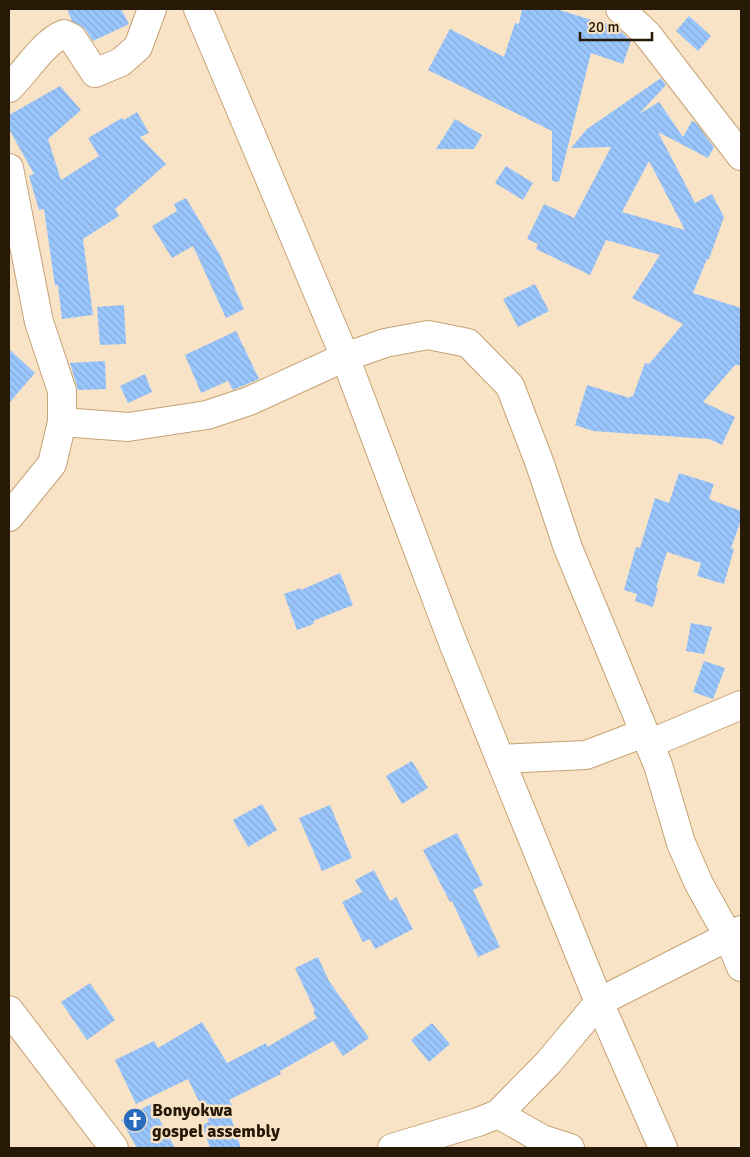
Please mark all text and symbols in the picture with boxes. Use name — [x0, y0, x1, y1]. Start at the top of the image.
scale bar — [580, 10, 652, 42]
text: 20 m — [588, 18, 619, 36]
place label: Bonyokwa gospel assembly — [152, 1099, 280, 1142]
church icon: Bonyokwa gospel assembly — [122, 1107, 148, 1133]

